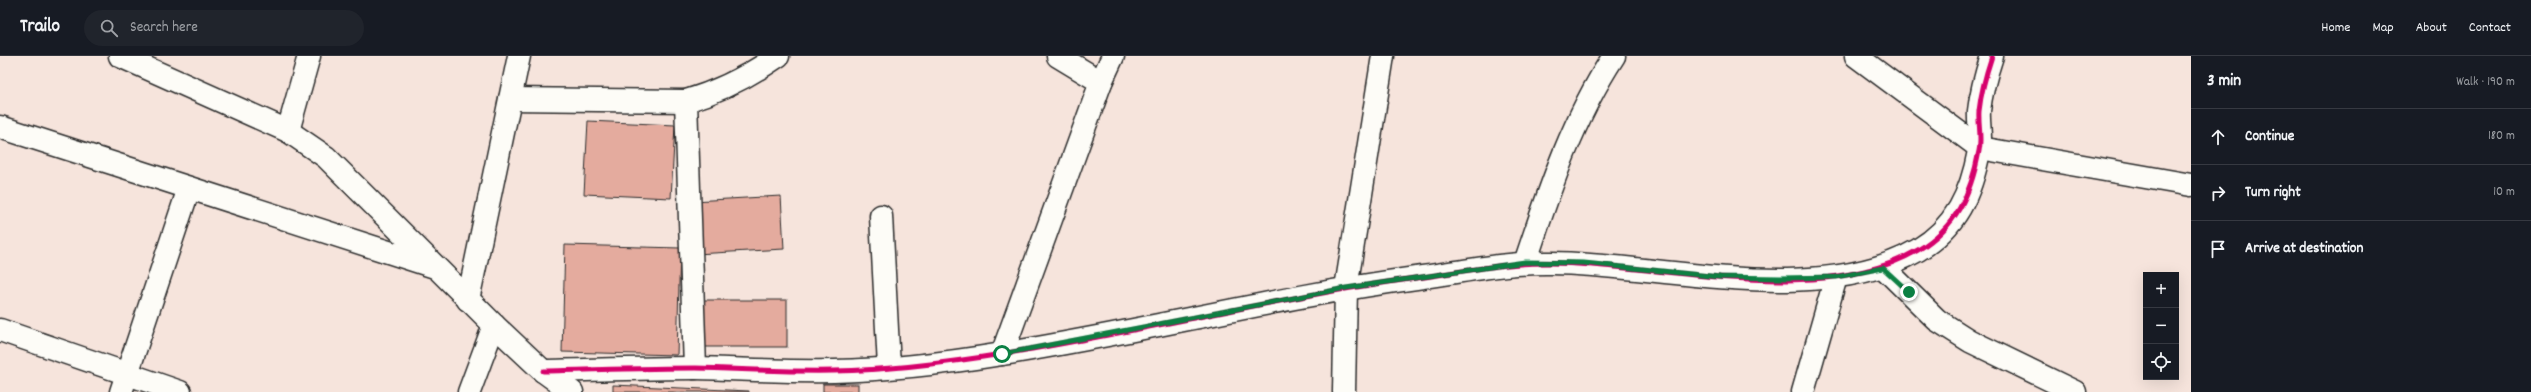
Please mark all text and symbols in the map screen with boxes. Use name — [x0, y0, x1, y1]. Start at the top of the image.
search box — [84, 10, 364, 46]
text: Trailo — [20, 14, 60, 41]
icon: search — [98, 17, 120, 39]
text: Search here — [130, 17, 198, 39]
text: Home — [2321, 18, 2350, 38]
text: Map — [2372, 18, 2394, 38]
text: About — [2416, 18, 2447, 38]
text: Contact — [2469, 18, 2511, 38]
text: 3 min — [2207, 70, 2241, 94]
text: Walk · 190 m — [2456, 73, 2515, 92]
icon: ahead — [2207, 126, 2229, 148]
text: Continue — [2245, 126, 2294, 148]
text: 180 m — [2488, 127, 2515, 146]
icon: right — [2207, 182, 2229, 204]
text: Turn right — [2245, 182, 2301, 204]
text: 10 m — [2493, 183, 2515, 202]
icon: arrive — [2207, 238, 2229, 260]
text: Arrive at destination — [2245, 238, 2363, 260]
map controls — [2143, 272, 2179, 380]
button: + — [2143, 272, 2179, 308]
route end — [1900, 283, 1918, 301]
button: − — [2143, 308, 2179, 344]
button: locate — [2143, 344, 2179, 380]
route start — [993, 345, 1011, 363]

